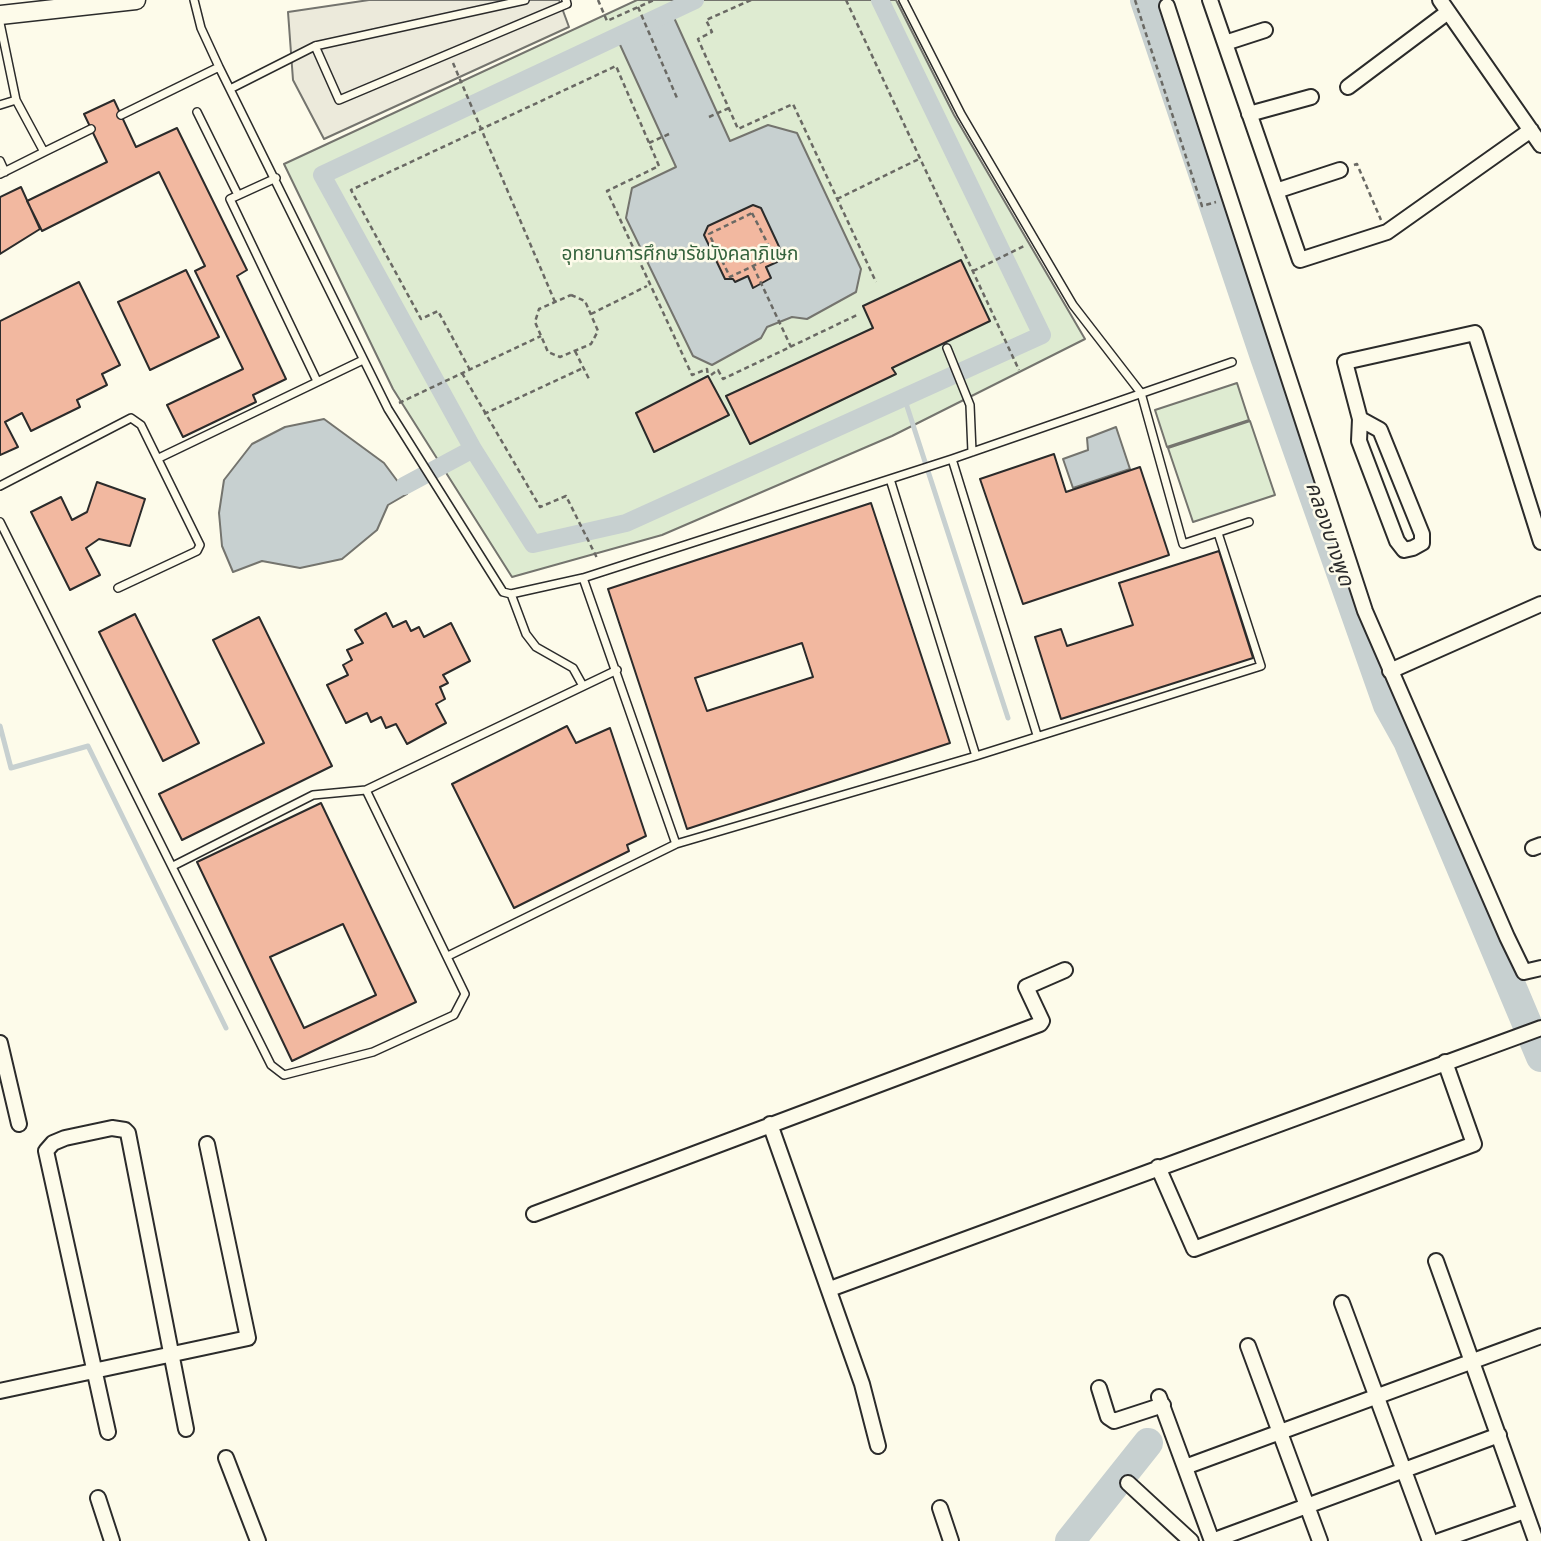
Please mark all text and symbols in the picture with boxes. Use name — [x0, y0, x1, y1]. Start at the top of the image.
park label: อุทยานการศึกษารัชมังคลาภิเษก — [562, 244, 798, 266]
water label: คลองบางพูด — [1299, 479, 1359, 589]

